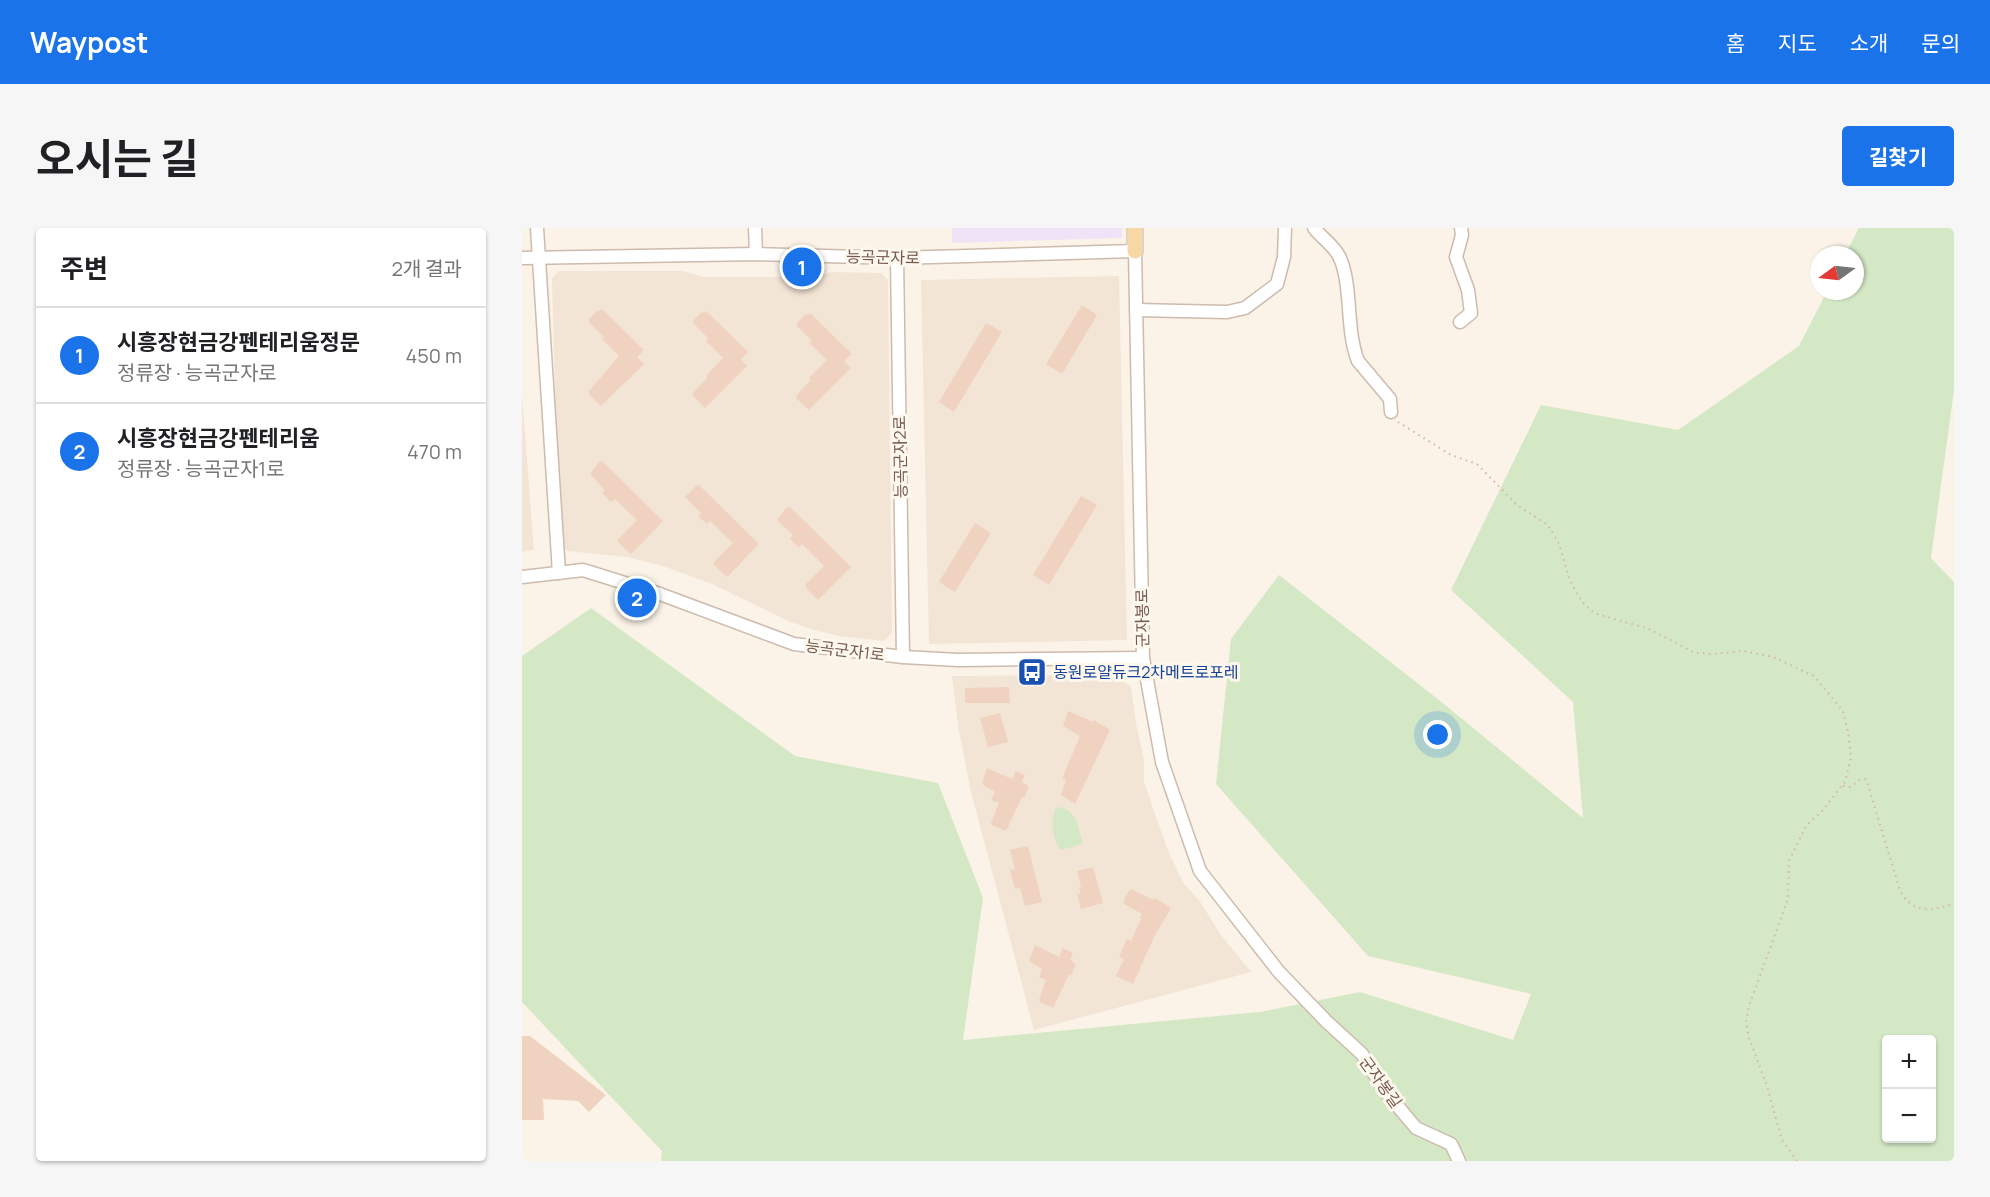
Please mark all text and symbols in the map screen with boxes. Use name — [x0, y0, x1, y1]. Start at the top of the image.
text: Waypost — [30, 23, 149, 61]
text: 홈 — [1726, 29, 1745, 57]
text: 지도 — [1778, 29, 1817, 57]
text: 소개 — [1850, 29, 1888, 57]
text: 문의 — [1921, 29, 1960, 57]
button: 길찾기 — [1842, 126, 1954, 186]
text: 오시는 길 — [36, 129, 199, 187]
pin: 1 — [782, 244, 822, 290]
street label: 능곡군자로 — [846, 245, 920, 269]
north arrow — [1810, 246, 1864, 300]
text: 주변 — [60, 250, 108, 286]
text: 2개 결과 — [391, 255, 462, 282]
text: 시흥장현금강펜테리움정문 — [117, 327, 360, 357]
text: 1 — [75, 342, 84, 369]
text: 450 m — [406, 342, 462, 369]
text: 정류장 · 능곡군자로 — [117, 359, 277, 386]
street label: 능곡군자2로 — [888, 415, 912, 499]
text: 시흥장현금강펜테리움 — [117, 423, 319, 453]
text: 2 — [74, 438, 85, 465]
text: 470 m — [407, 438, 462, 465]
text: 정류장 · 능곡군자1로 — [117, 455, 285, 482]
pin: 2 — [618, 576, 656, 620]
street label: 군자봉로 — [1130, 588, 1154, 648]
street label: 능곡군자1로 — [804, 634, 886, 666]
bus stop icon: 동원로얄듀크2차메트로포레 — [1016, 656, 1048, 688]
place label: 동원로얄듀크2차메트로포레 — [1053, 661, 1239, 683]
your location — [1423, 720, 1452, 749]
map controls — [1882, 1035, 1936, 1143]
button: + — [1882, 1035, 1936, 1089]
street label: 군자봉길 — [1355, 1052, 1407, 1112]
button: − — [1882, 1089, 1936, 1143]

